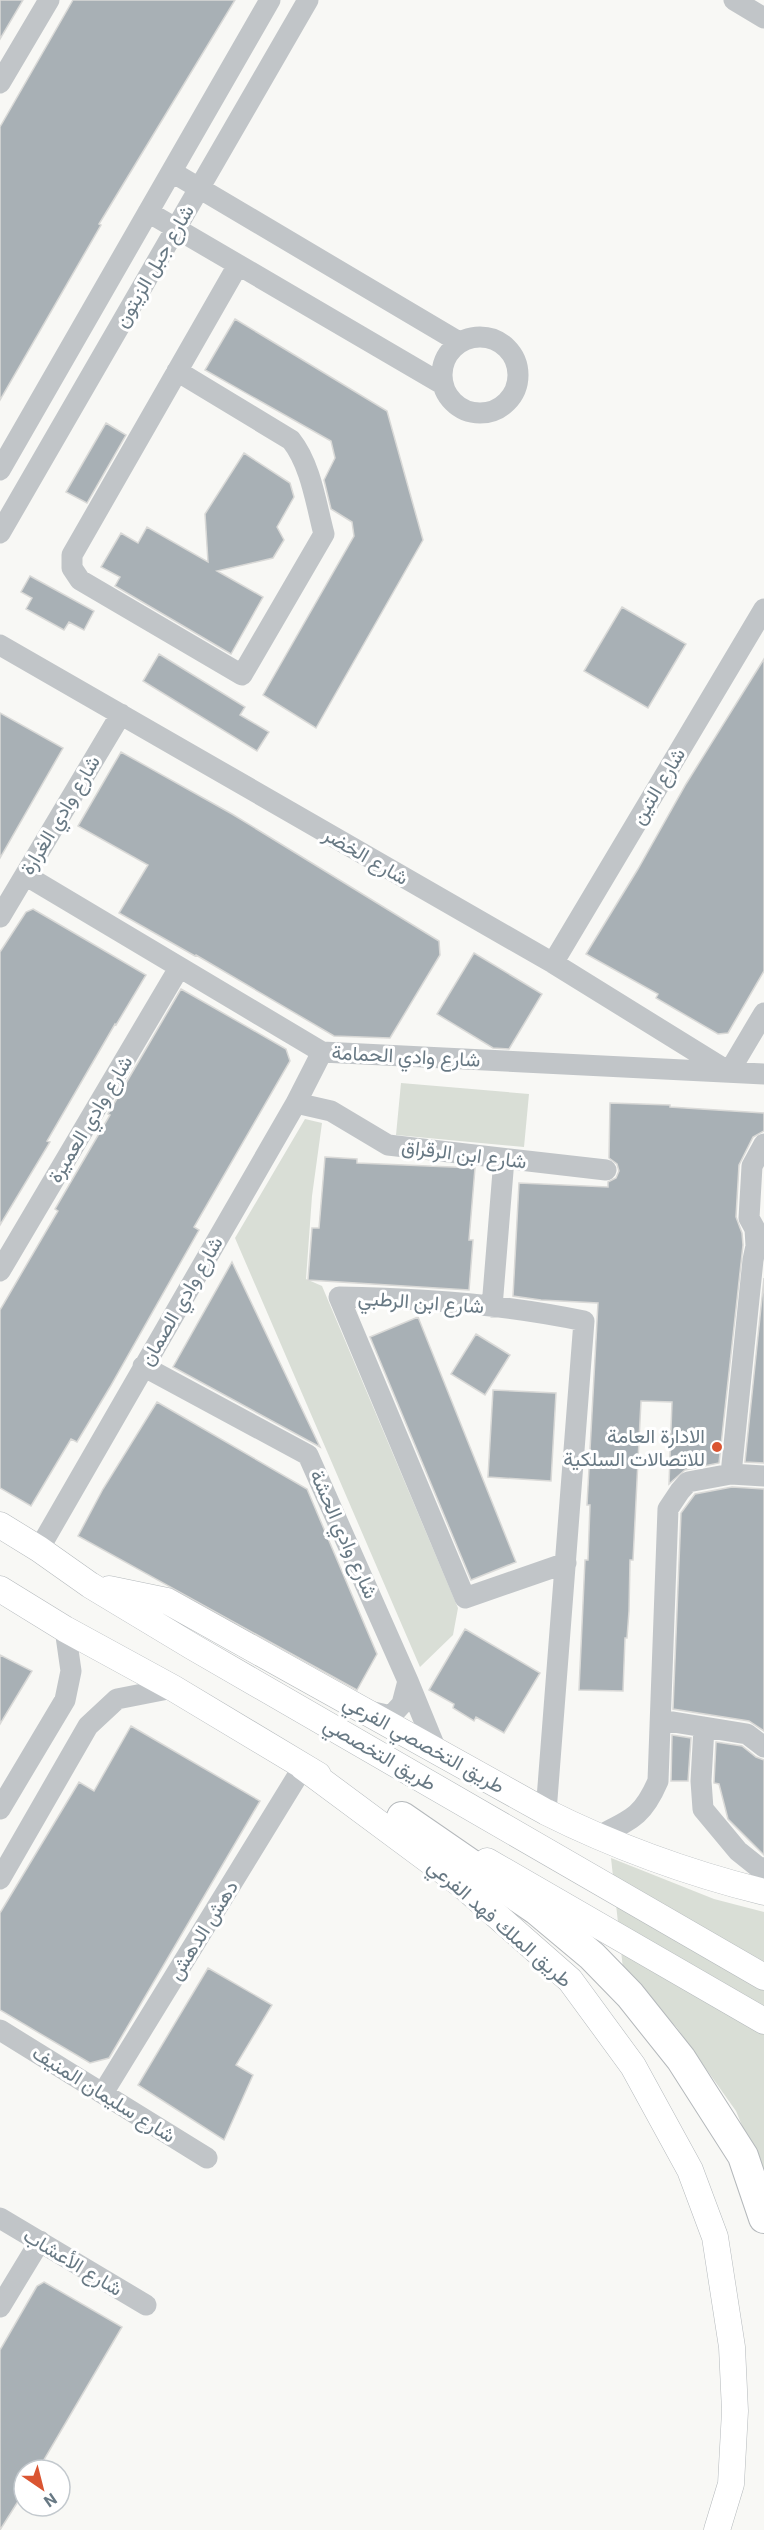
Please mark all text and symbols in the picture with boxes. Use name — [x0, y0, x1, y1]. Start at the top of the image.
street label: شارع جبل الزيتون — [109, 200, 201, 333]
street label: شارع التين — [626, 743, 692, 830]
street label: شارع وادي الغرارة — [15, 751, 109, 882]
street label: شارع الخضر — [317, 822, 413, 892]
street label: شارع وادي الحمامة — [331, 1040, 481, 1077]
street label: شارع وادي العميرة — [43, 1051, 142, 1190]
street label: شارع ابن الرقراق — [400, 1134, 528, 1176]
street label: شارع وادي الصمان — [134, 1232, 232, 1372]
street label: شارع ابن الرطبي — [357, 1286, 485, 1323]
place label: الادارة العامة للاتصالات السلكية — [563, 1424, 705, 1471]
marker: الادارة العامة للاتصالات السلكية — [710, 1440, 724, 1454]
street label: شارع وادي الحشة — [300, 1466, 383, 1604]
street label: طريق التخصصي الفرعي — [339, 1690, 509, 1798]
street label: طريق التخصصي — [319, 1712, 441, 1796]
street label: طريق الملك فهد الفرعي — [420, 1854, 577, 1996]
street label: دهش الدهش — [163, 1876, 243, 1984]
street label: شارع سليمان المنيف — [27, 2040, 180, 2149]
street label: شارع الأعشاب — [18, 2223, 127, 2303]
north arrow — [12, 2458, 72, 2518]
text: N — [40, 2489, 60, 2511]

